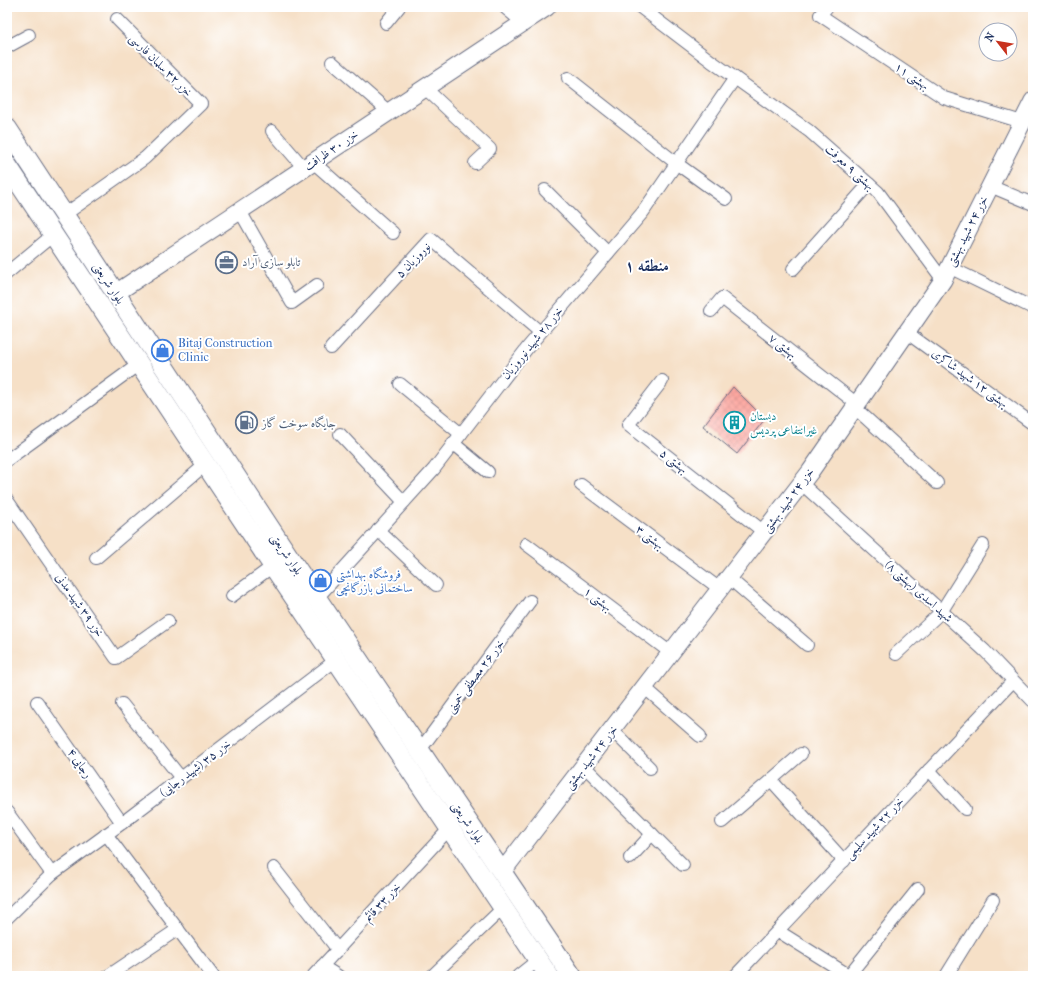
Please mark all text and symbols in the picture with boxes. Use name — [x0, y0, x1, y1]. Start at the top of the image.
north arrow — [978, 22, 1018, 62]
text: N — [982, 30, 998, 44]
street label: خزر ۳۲ سلمان فارسی — [125, 31, 195, 101]
street label: بهشتی ۱۱ — [891, 59, 932, 94]
street label: خزر ۳۰ ظرافت — [301, 127, 361, 174]
street label: بهشتی ۹ معرفت — [821, 141, 878, 194]
street label: خزر ۲۴ شهید بهشتی — [943, 193, 993, 270]
street label: نوروزیان ۵ — [393, 239, 434, 281]
office icon: تابلو سازی آراد — [214, 249, 240, 275]
place label: تابلو سازی آراد — [242, 254, 301, 269]
district label: منطقه ۱ — [625, 256, 669, 275]
street label: بلوار شریعتی — [89, 260, 128, 308]
street label: خزر ۲۸ شهید نوروزیان — [498, 304, 566, 383]
street label: بهشتی ۷ — [765, 331, 800, 363]
place label: Bitaj Construction Clinic — [178, 336, 272, 364]
shop icon: Bitaj Construction Clinic — [150, 337, 176, 363]
street label: بهشتی ۱۲ شهید شاکری — [928, 346, 1011, 412]
place label: دبستان غیرانتفاعی پردیس — [750, 409, 817, 439]
fuel station icon: جایگاه سوخت گاز — [234, 410, 260, 436]
building icon: دبستان غیرانتفاعی پردیس — [721, 410, 747, 436]
place label: جایگاه سوخت گاز — [261, 415, 336, 431]
street label: بهشتی ۵ — [656, 446, 691, 478]
street label: خزر ۲۴ شهید بهشتی — [759, 465, 818, 536]
street label: بهشتی ۳ — [632, 522, 667, 554]
street label: بلوار شریعتی — [266, 531, 306, 578]
street label: شهید اسدی (بهشتی ۸) — [881, 557, 956, 626]
place label: فروشگاه بهداشتی ساختمانی بازرگانچی — [336, 566, 413, 597]
shop icon: فروشگاه بهداشتی ساختمانی بازرگانچی — [307, 568, 333, 594]
street label: خزر ۳۹ شهید مدنی — [52, 570, 107, 640]
street label: بهشتی ۱ — [580, 584, 615, 616]
street label: خزر ۲۶ مصطفی خمینی — [443, 636, 509, 717]
street label: خزر ۲۴ شهید بهشتی — [562, 722, 622, 793]
street label: خزر ۳۵ (شهید رجایی) — [157, 737, 234, 800]
street label: رجایی ۴ — [64, 745, 95, 781]
street label: خزر ۲۲ شهید سلیمی — [842, 794, 908, 863]
street label: بلوار شریعتی — [447, 799, 487, 846]
street label: خزر ۳۳ قائم — [361, 880, 406, 927]

